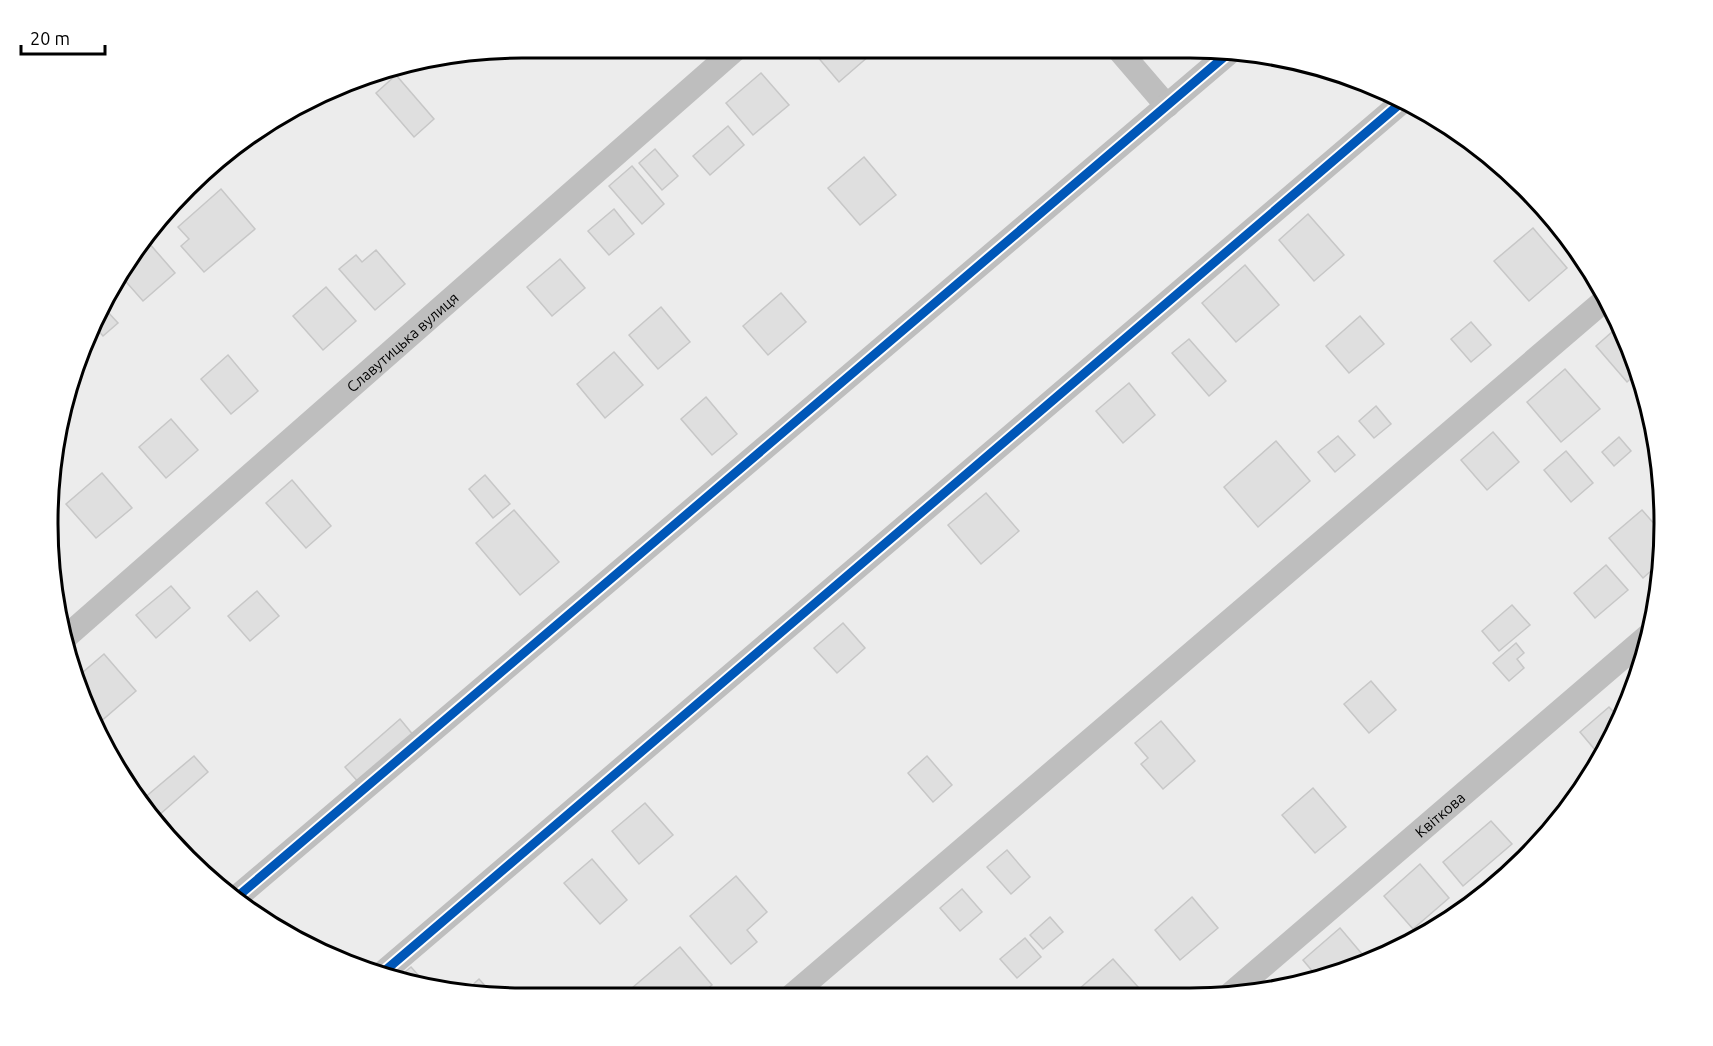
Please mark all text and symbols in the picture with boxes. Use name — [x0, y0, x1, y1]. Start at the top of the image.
scale bar — [21, 18, 105, 56]
text: 20 m — [30, 28, 70, 48]
street label: Славутицька вулиця — [343, 288, 461, 395]
street label: Квіткова — [1411, 788, 1468, 840]

